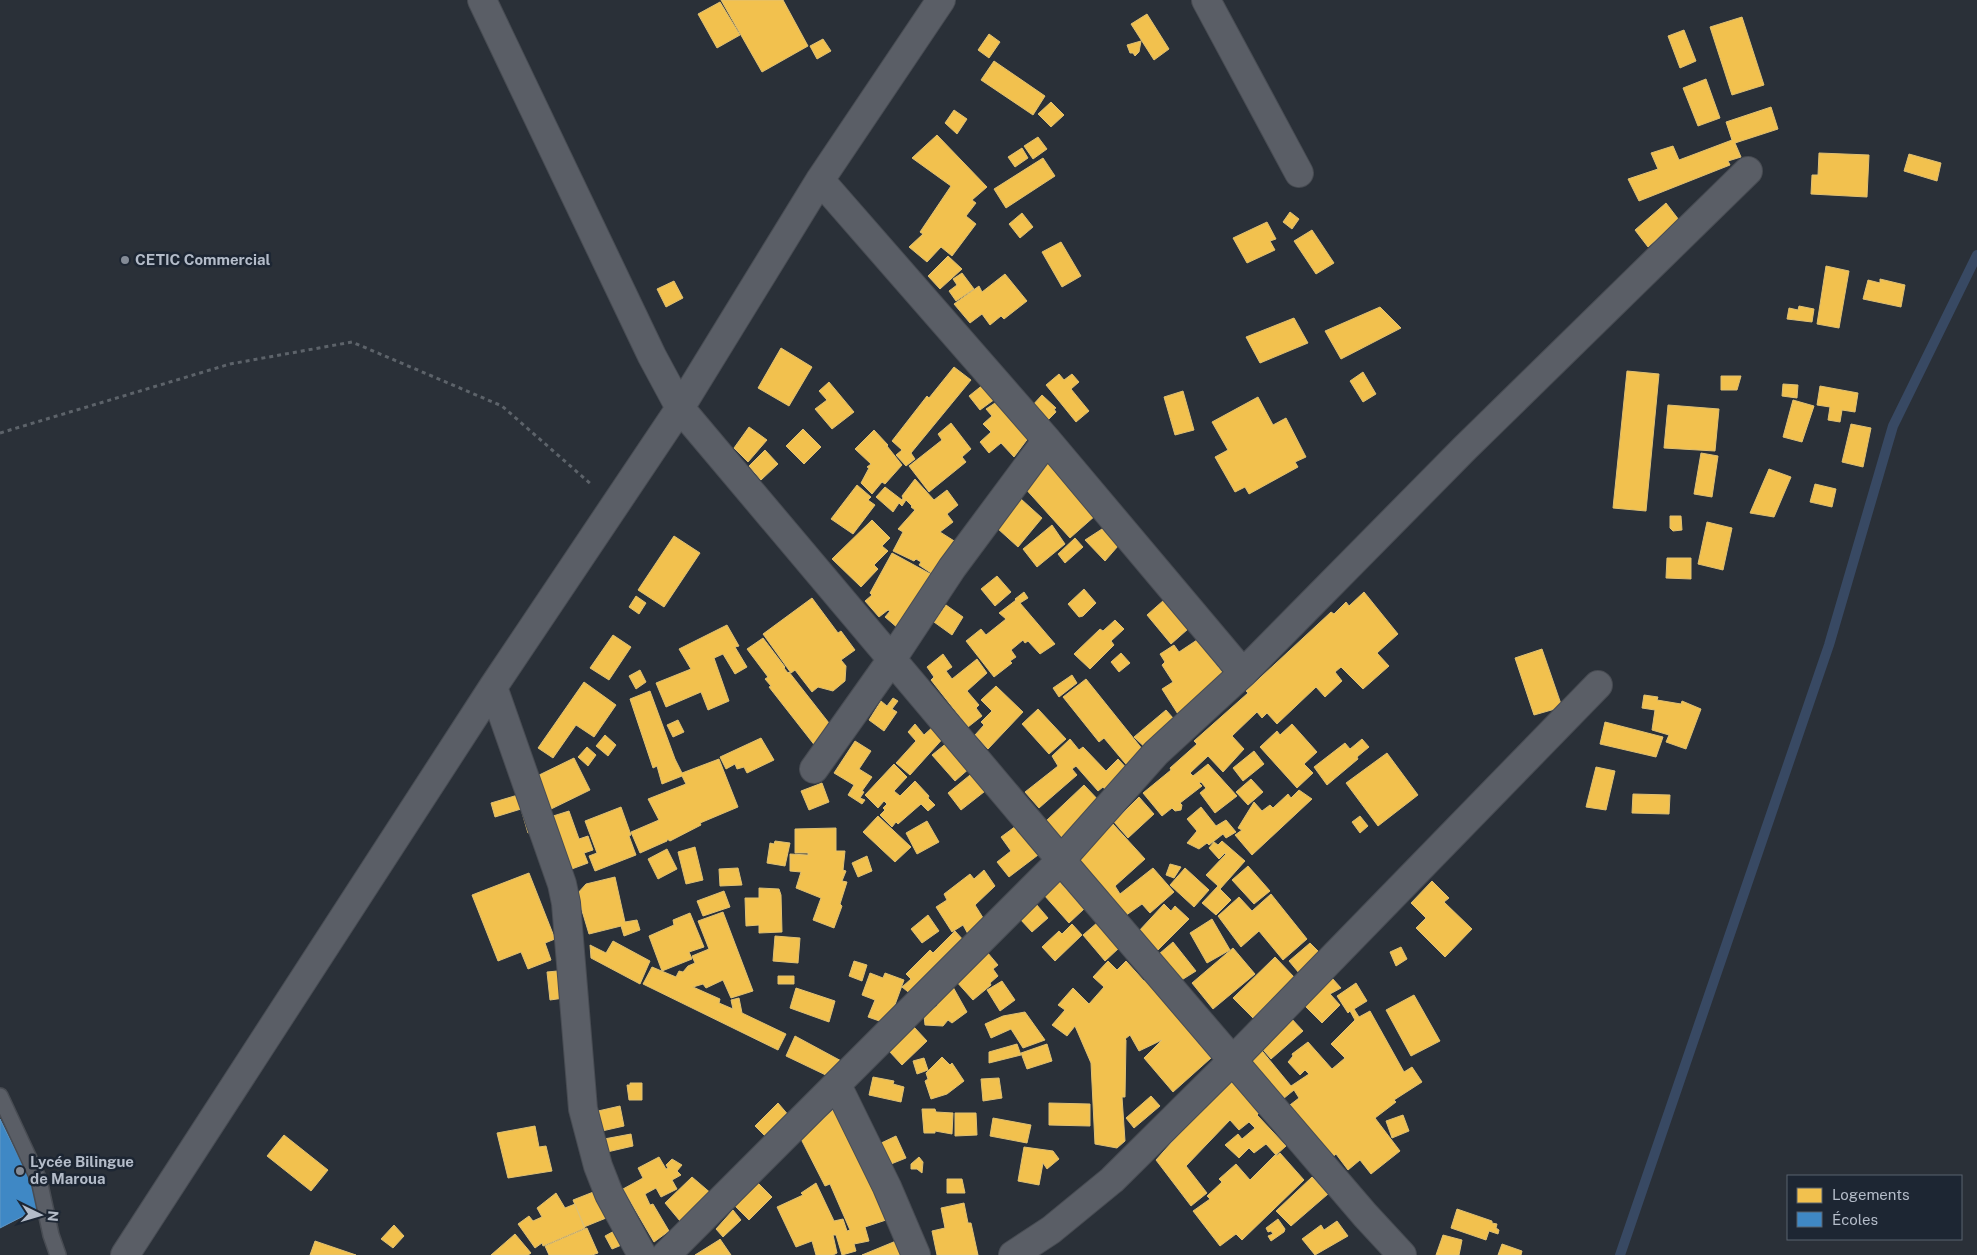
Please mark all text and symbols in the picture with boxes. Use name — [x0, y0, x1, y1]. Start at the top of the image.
place label: CETIC Commercial — [135, 251, 270, 268]
marker: CETIC Commercial — [119, 254, 131, 266]
place label: Lycée Bilingue de Maroua — [30, 1153, 134, 1187]
marker: Lycée Bilingue de Maroua — [14, 1165, 26, 1177]
legend — [1787, 1175, 1962, 1240]
text: Logements — [1832, 1186, 1910, 1203]
north arrow — [15, 1190, 65, 1240]
text: N — [45, 1210, 61, 1222]
text: Écoles — [1832, 1211, 1878, 1228]

